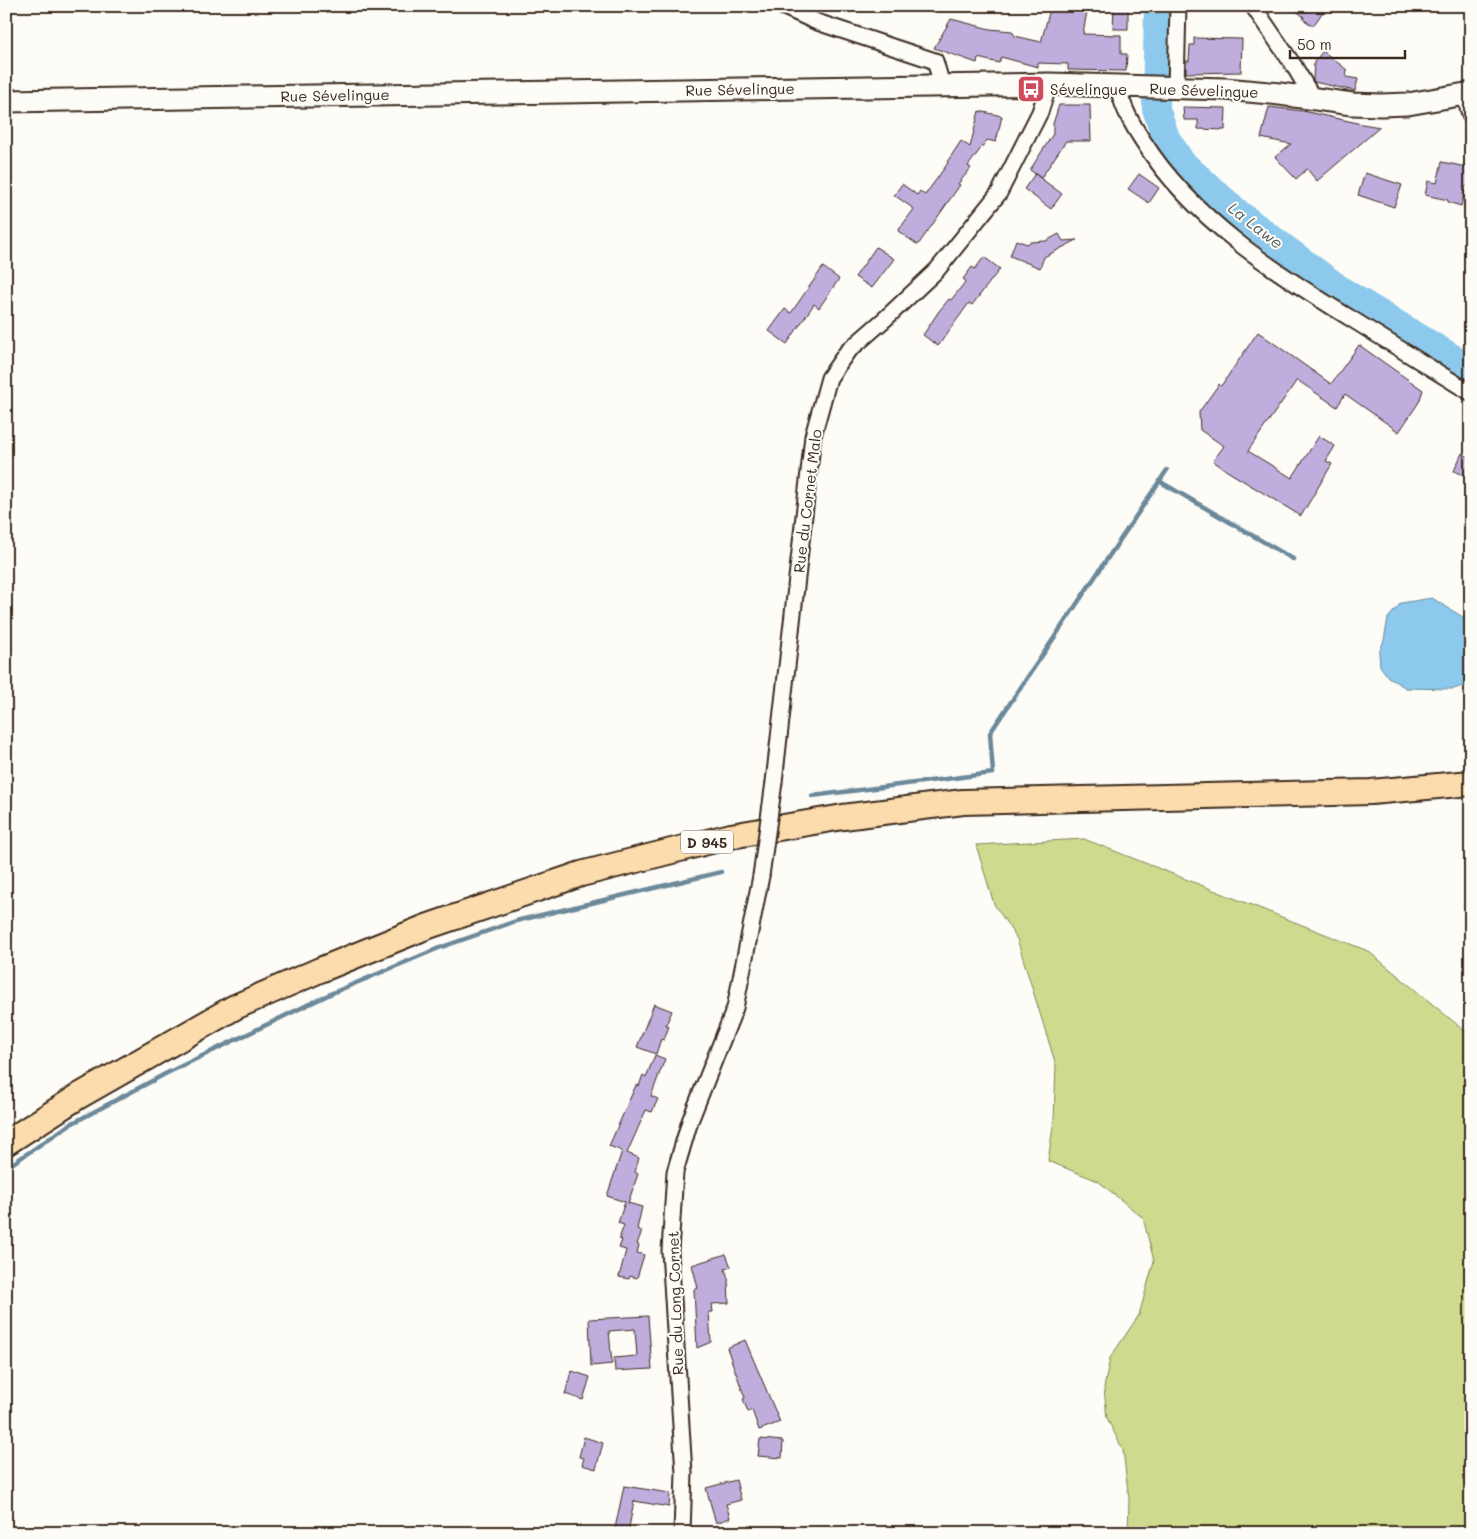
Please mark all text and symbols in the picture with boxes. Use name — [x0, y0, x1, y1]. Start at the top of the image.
scale bar — [1290, 28, 1404, 60]
text: 50 m — [1297, 34, 1332, 54]
bus stop icon: Sévelingue — [1016, 74, 1046, 104]
street label: Rue Sévelingue — [685, 78, 795, 100]
street label: Rue Sévelingue — [1149, 78, 1259, 102]
place label: Sévelingue — [1050, 79, 1127, 99]
street label: Rue Sévelingue — [280, 84, 390, 106]
water label: La Lawe — [1224, 197, 1288, 253]
street label: Rue du Cornet Malo — [788, 428, 826, 574]
road number: D 945 — [681, 830, 733, 854]
street label: Rue du Long Cornet — [662, 1231, 688, 1375]

